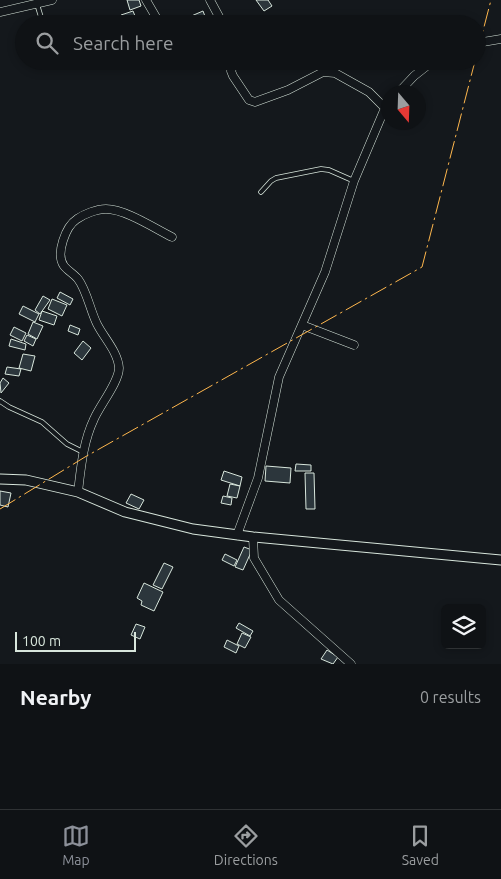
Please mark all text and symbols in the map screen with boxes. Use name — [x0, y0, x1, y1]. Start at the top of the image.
search box — [15, 15, 486, 70]
icon: search — [33, 29, 61, 57]
text: Search here — [73, 32, 173, 54]
north arrow — [381, 85, 426, 130]
map controls — [441, 604, 486, 649]
button: layers — [441, 604, 486, 649]
scale bar — [15, 629, 136, 652]
text: 100 m — [22, 633, 61, 649]
text: Nearby — [20, 685, 91, 709]
text: 0 results — [420, 688, 481, 706]
tab: Map — [62, 822, 90, 868]
tab: Directions — [214, 822, 278, 868]
tab: Saved — [402, 822, 439, 868]

